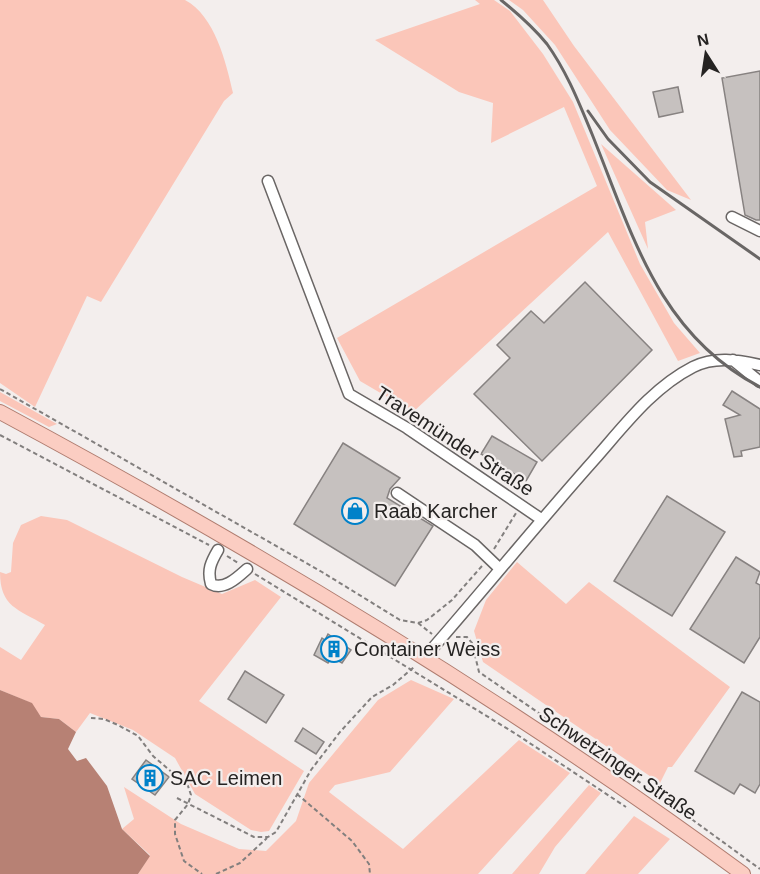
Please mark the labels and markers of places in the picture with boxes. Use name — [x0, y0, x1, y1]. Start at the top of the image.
shop icon: Raab Karcher — [340, 496, 370, 526]
place label: Raab Karcher — [374, 500, 498, 522]
building icon: Container Weiss — [319, 634, 349, 664]
place label: Container Weiss — [354, 638, 500, 660]
building icon: SAC Leimen — [135, 763, 165, 793]
place label: SAC Leimen — [170, 767, 282, 789]

